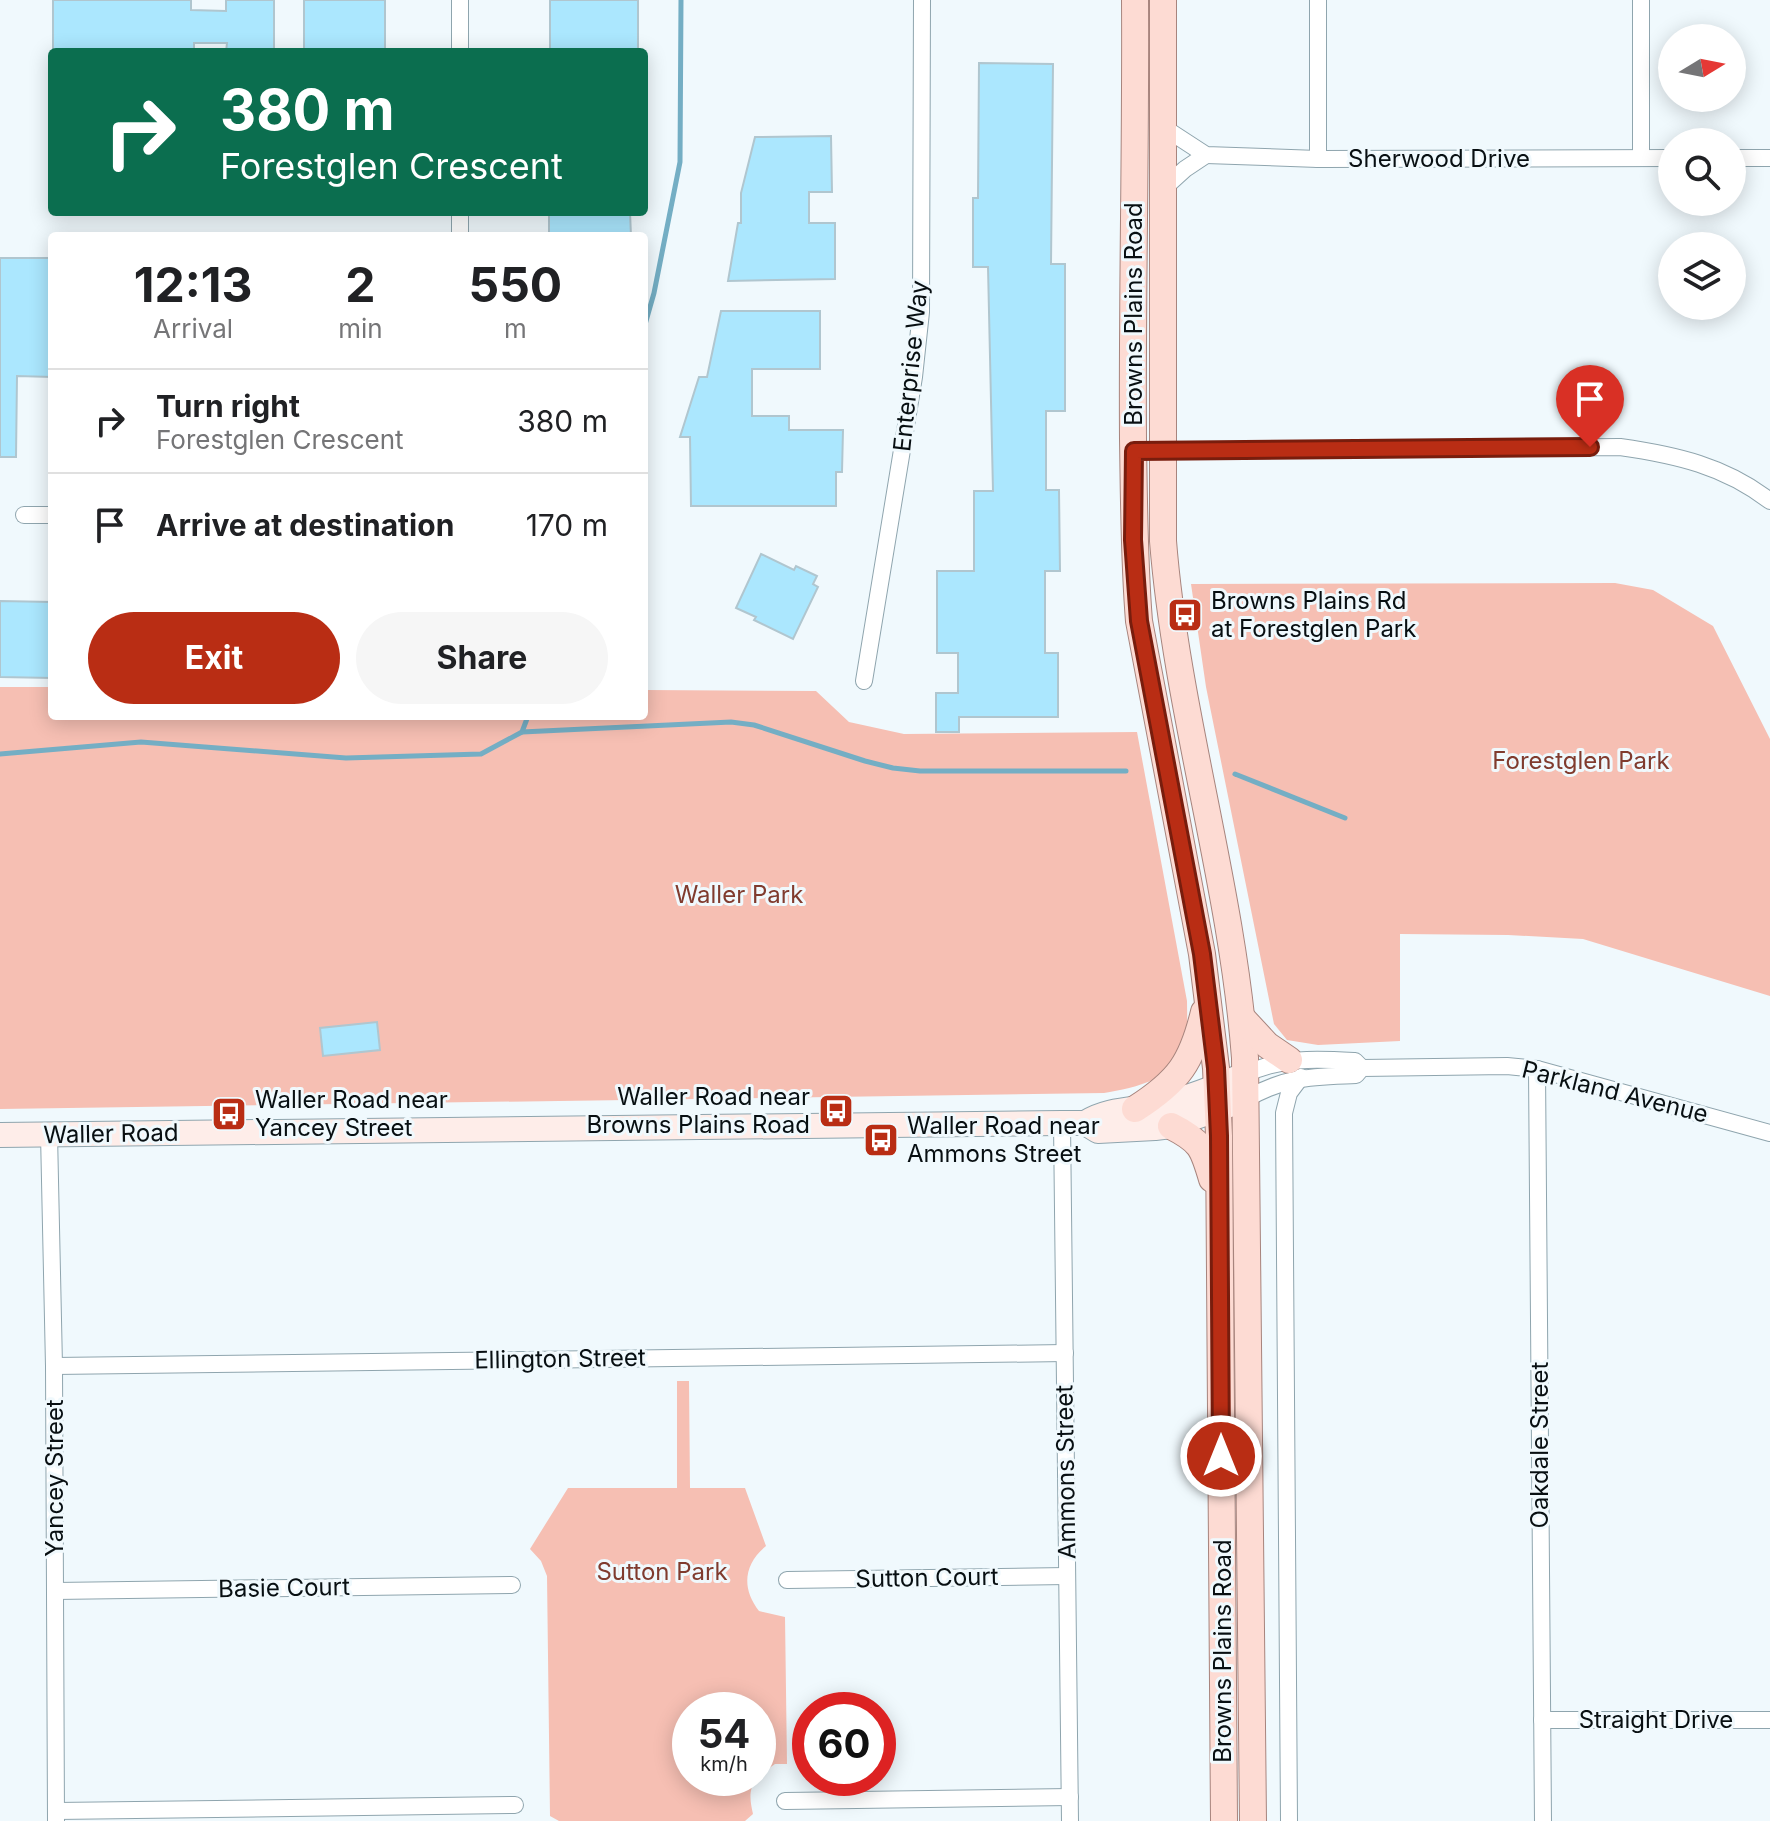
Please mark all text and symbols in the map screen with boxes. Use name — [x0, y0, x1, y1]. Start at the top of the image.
north arrow — [1658, 24, 1746, 112]
map controls — [1658, 24, 1746, 320]
text: 380 m — [220, 76, 395, 144]
icon: right — [88, 80, 192, 184]
button: search — [1658, 128, 1746, 216]
text: Forestglen Crescent — [220, 144, 563, 188]
street label: Sherwood Drive — [1348, 144, 1530, 173]
street label: Browns Plains Road — [1119, 202, 1148, 426]
button: layers — [1658, 232, 1746, 320]
text: 12:13 — [134, 255, 252, 314]
text: 2 — [345, 255, 376, 314]
text: 550 — [468, 255, 562, 314]
street label: Enterprise Way — [887, 279, 934, 453]
text: Arrival — [153, 313, 233, 344]
text: min — [338, 313, 383, 344]
text: m — [504, 313, 527, 344]
pin — [1556, 365, 1624, 447]
icon: arrive — [1568, 377, 1612, 421]
text: Turn right — [156, 388, 300, 424]
icon: right — [88, 399, 132, 443]
text: 380 m — [517, 403, 608, 439]
text: Forestglen Crescent — [156, 424, 404, 455]
icon: arrive — [88, 503, 132, 547]
text: Arrive at destination — [156, 507, 454, 543]
text: 170 m — [526, 507, 608, 543]
place label: Browns Plains Rd at Forestglen Park — [1211, 586, 1416, 643]
bus stop icon: Browns Plains Rd at Forestglen Park — [1166, 596, 1204, 634]
button: Exit — [88, 612, 340, 704]
button: Share — [356, 612, 608, 704]
park label: Forestglen Park — [1492, 746, 1670, 775]
park label: Waller Park — [675, 880, 803, 909]
street label: Parkland Avenue — [1519, 1054, 1711, 1129]
place label: Waller Road near Browns Plains Road — [587, 1082, 810, 1139]
place label: Waller Road near Yancey Street — [255, 1085, 448, 1142]
bus stop icon: Waller Road near Browns Plains Road — [817, 1092, 855, 1130]
bus stop icon: Waller Road near Yancey Street — [210, 1095, 248, 1133]
place label: Waller Road near Ammons Street — [907, 1111, 1100, 1168]
street label: Waller Road — [43, 1118, 179, 1149]
bus stop icon: Waller Road near Ammons Street — [862, 1121, 900, 1159]
street label: Ellington Street — [474, 1343, 646, 1374]
street label: Oakdale Street — [1525, 1361, 1554, 1528]
street label: Ammons Street — [1049, 1384, 1082, 1559]
street label: Yancey Street — [40, 1399, 69, 1557]
position arrow — [1179, 1414, 1263, 1498]
street label: Browns Plains Road — [1208, 1539, 1237, 1763]
park label: Sutton Park — [596, 1557, 728, 1586]
street label: Sutton Court — [855, 1562, 999, 1593]
street label: Basie Court — [218, 1572, 350, 1603]
speed limit sign: 60 — [792, 1692, 896, 1796]
street label: Straight Drive — [1579, 1705, 1733, 1734]
text: 54 — [698, 1709, 750, 1758]
text: km/h — [700, 1752, 748, 1776]

